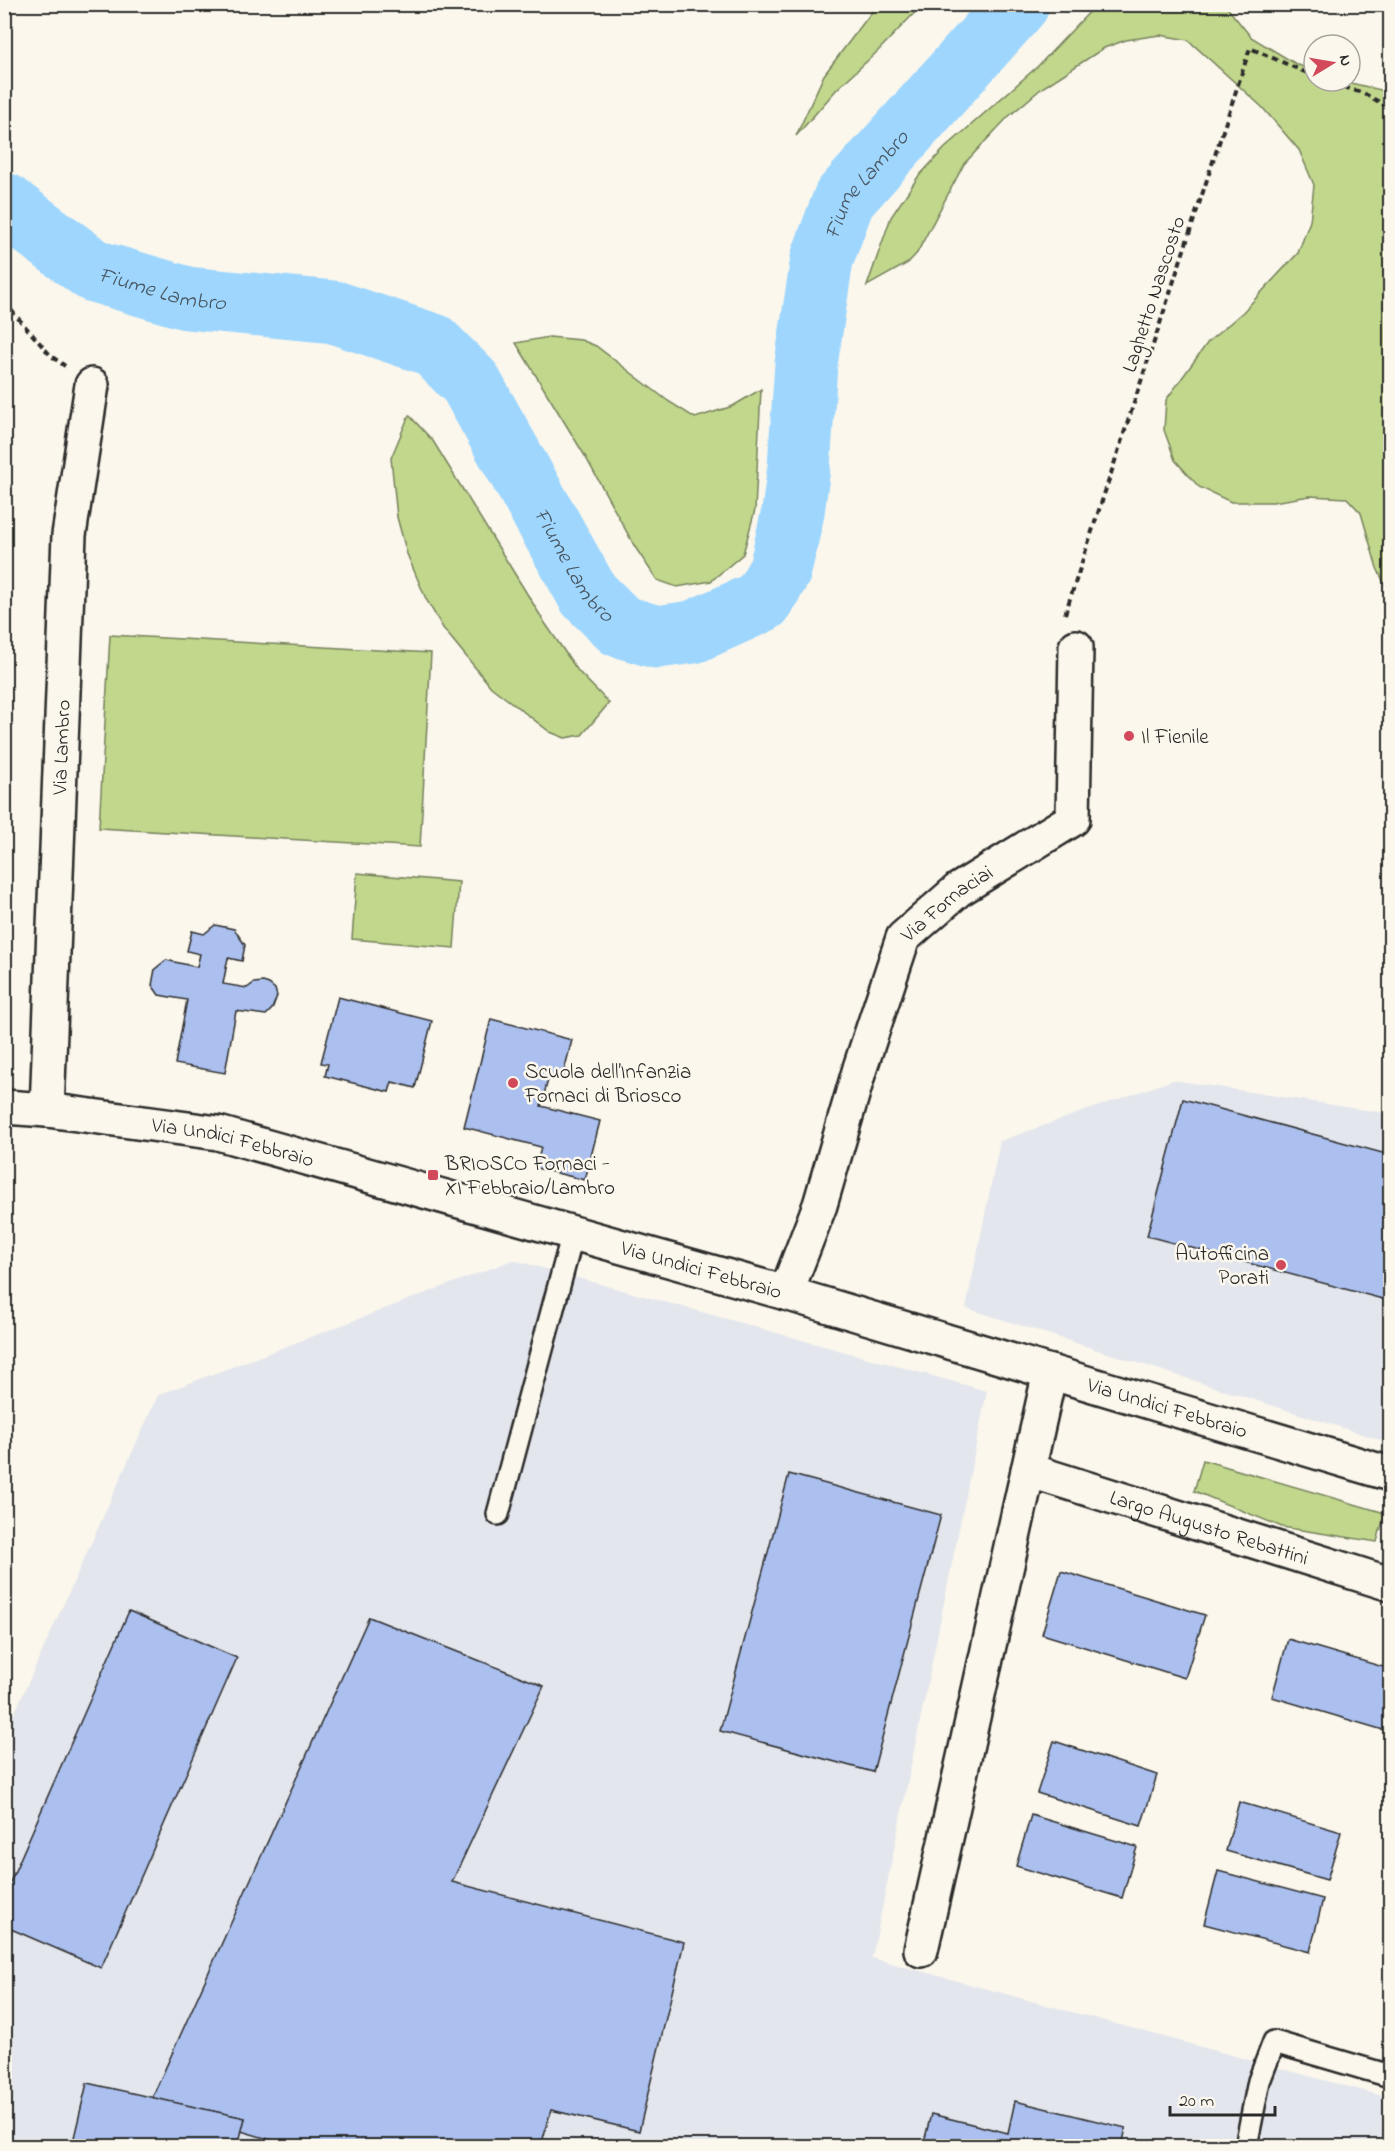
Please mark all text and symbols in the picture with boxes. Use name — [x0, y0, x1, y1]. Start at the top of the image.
north arrow — [1302, 33, 1362, 93]
text: N — [1332, 53, 1358, 68]
water label: Fiume Lambro — [818, 123, 919, 244]
street label: Laghetto Nascosto — [1116, 213, 1196, 377]
water label: Fiume Lambro — [94, 260, 229, 321]
water label: Fiume Lambro — [524, 503, 622, 632]
street label: Via Lambro — [46, 699, 80, 797]
place label: Il Fienile — [1141, 723, 1209, 753]
marker: Il Fienile — [1122, 729, 1136, 743]
street label: Via Fornaciai — [894, 859, 999, 951]
place label: Scuola dell’Infanzia Fornaci di Briosco — [524, 1058, 691, 1112]
marker: Scuola dell’Infanzia Fornaci di Briosco — [506, 1076, 520, 1090]
street label: Via Undici Febbraio — [149, 1111, 317, 1176]
place label: BRIOSCO Fornaci - XI Febbraio/Lambro — [444, 1150, 615, 1204]
marker: BRIOSCO Fornaci - XI Febbraio/Lambro — [426, 1168, 440, 1182]
street label: Via Undici Febbraio — [616, 1234, 785, 1308]
place label: Autofficina Porati — [1175, 1240, 1269, 1294]
marker: Autofficina Porati — [1274, 1258, 1288, 1272]
street label: Via Undici Febbraio — [1082, 1371, 1251, 1447]
street label: Largo Augusto Rebattini — [1105, 1484, 1312, 1574]
scale bar — [1170, 2079, 1275, 2117]
text: 20 m — [1179, 2089, 1214, 2115]

